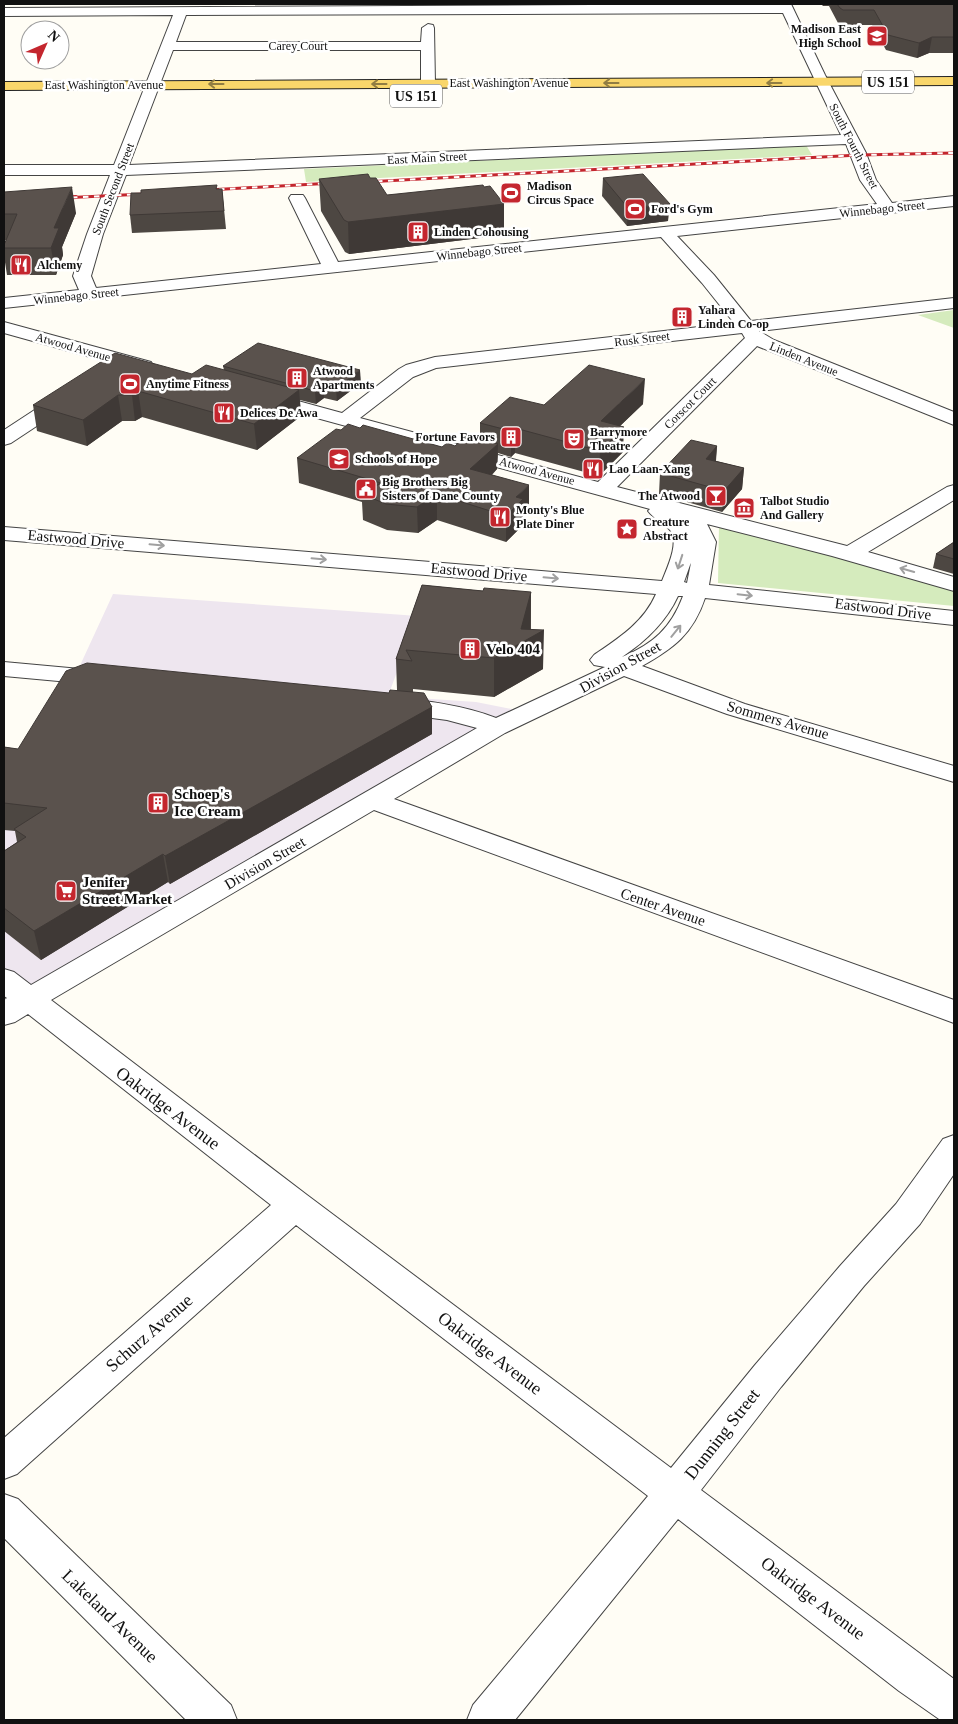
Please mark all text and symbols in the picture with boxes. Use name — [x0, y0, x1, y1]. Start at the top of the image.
north arrow — [20, 20, 70, 70]
place label: Madison East High School — [791, 22, 862, 50]
school or university icon: Madison East High School — [865, 24, 889, 48]
text: N — [45, 27, 63, 45]
street label: Carey Court — [269, 39, 328, 53]
road number: US 151 — [862, 70, 914, 94]
street label: East Washington Avenue — [449, 76, 569, 90]
street label: East Washington Avenue — [44, 78, 164, 92]
one-way arrow — [603, 78, 620, 88]
one-way arrow — [766, 78, 782, 87]
one-way arrow — [208, 79, 224, 89]
one-way arrow — [371, 79, 387, 89]
road number: US 151 — [390, 84, 442, 108]
street label: South Fourth Street — [826, 101, 882, 192]
street label: South Second Street — [89, 140, 137, 237]
street label: East Main Street — [387, 149, 468, 167]
place label: Madison Circus Space — [527, 179, 594, 207]
sports icon: Madison Circus Space — [499, 181, 523, 205]
sports icon: Ford's Gym — [623, 197, 647, 221]
street label: Winnebago Street — [839, 197, 926, 220]
place label: Ford's Gym — [651, 202, 713, 216]
building icon: Linden Cohousing — [406, 220, 430, 244]
place label: Linden Cohousing — [434, 225, 528, 239]
street label: Winnebago Street — [436, 240, 523, 263]
restaurant icon: Alchemy — [9, 253, 33, 277]
place label: Alchemy — [37, 258, 82, 272]
street label: Winnebago Street — [33, 284, 120, 307]
place label: Yahara Linden Co-op — [698, 303, 769, 331]
building icon: Yahara Linden Co-op — [670, 305, 694, 329]
street label: Rusk Street — [614, 329, 671, 349]
street label: Atwood Avenue — [34, 330, 112, 364]
street label: Linden Avenue — [768, 339, 840, 379]
place label: Atwood Apartments — [313, 364, 375, 392]
building icon: Atwood Apartments — [285, 366, 309, 390]
sports icon: Anytime Fitness — [118, 372, 142, 396]
street label: Corscot Court — [661, 374, 719, 432]
place label: Anytime Fitness — [146, 377, 229, 391]
restaurant icon: Delices De Awa — [212, 401, 236, 425]
place label: Delices De Awa — [240, 406, 318, 420]
building icon: Fortune Favors — [499, 425, 523, 449]
place label: Barrymore Theatre — [590, 425, 648, 453]
theatre icon: Barrymore Theatre — [562, 427, 586, 451]
place label: Fortune Favors — [415, 430, 495, 444]
school or university icon: Schools of Hope — [327, 447, 351, 471]
place label: Schools of Hope — [355, 452, 438, 466]
street label: Atwood Avenue — [498, 454, 576, 488]
restaurant icon: Lao Laan-Xang — [581, 457, 605, 481]
place label: Lao Laan-Xang — [609, 462, 690, 476]
place label: Big Brothers Big Sisters of Dane County — [382, 475, 500, 503]
public building icon: Big Brothers Big Sisters of Dane County — [354, 477, 378, 501]
bar icon: The Atwood — [704, 484, 728, 508]
place label: The Atwood — [638, 489, 700, 503]
place label: Talbot Studio And Gallery — [760, 494, 829, 522]
museum icon: Talbot Studio And Gallery — [732, 496, 756, 520]
place label: Monty's Blue Plate Diner — [516, 503, 585, 531]
restaurant icon: Monty's Blue Plate Diner — [488, 505, 512, 529]
place label: Creature Abstract — [643, 515, 690, 543]
place icon: Creature Abstract — [615, 517, 639, 541]
street label: Eastwood Drive — [27, 527, 125, 551]
one-way arrow — [149, 541, 165, 550]
one-way arrow — [674, 553, 684, 569]
one-way arrow — [311, 554, 327, 564]
street label: Eastwood Drive — [430, 560, 528, 584]
one-way arrow — [900, 565, 916, 575]
one-way arrow — [542, 574, 558, 583]
one-way arrow — [736, 590, 752, 600]
street label: Eastwood Drive — [834, 595, 932, 623]
one-way arrow — [671, 625, 682, 638]
building icon: Velo 404 — [458, 637, 482, 661]
street label: Division Street — [577, 638, 664, 696]
place label: Velo 404 — [486, 641, 541, 657]
street label: Sommers Avenue — [725, 698, 831, 742]
place label: Schoep's Ice Cream — [174, 786, 241, 819]
building icon: Schoep's Ice Cream — [146, 791, 170, 815]
street label: Division Street — [222, 833, 309, 893]
place label: Jenifer Street Market — [82, 874, 172, 907]
supermarket icon: Jenifer Street Market — [54, 879, 78, 903]
street label: Center Avenue — [619, 885, 708, 929]
street label: Oakridge Avenue — [112, 1062, 224, 1154]
street label: Schurz Avenue — [102, 1290, 196, 1376]
street label: Oakridge Avenue — [434, 1307, 546, 1399]
street label: Dunning Street — [680, 1385, 764, 1483]
street label: Oakridge Avenue — [757, 1552, 869, 1644]
street label: Lakeland Avenue — [58, 1565, 162, 1667]

